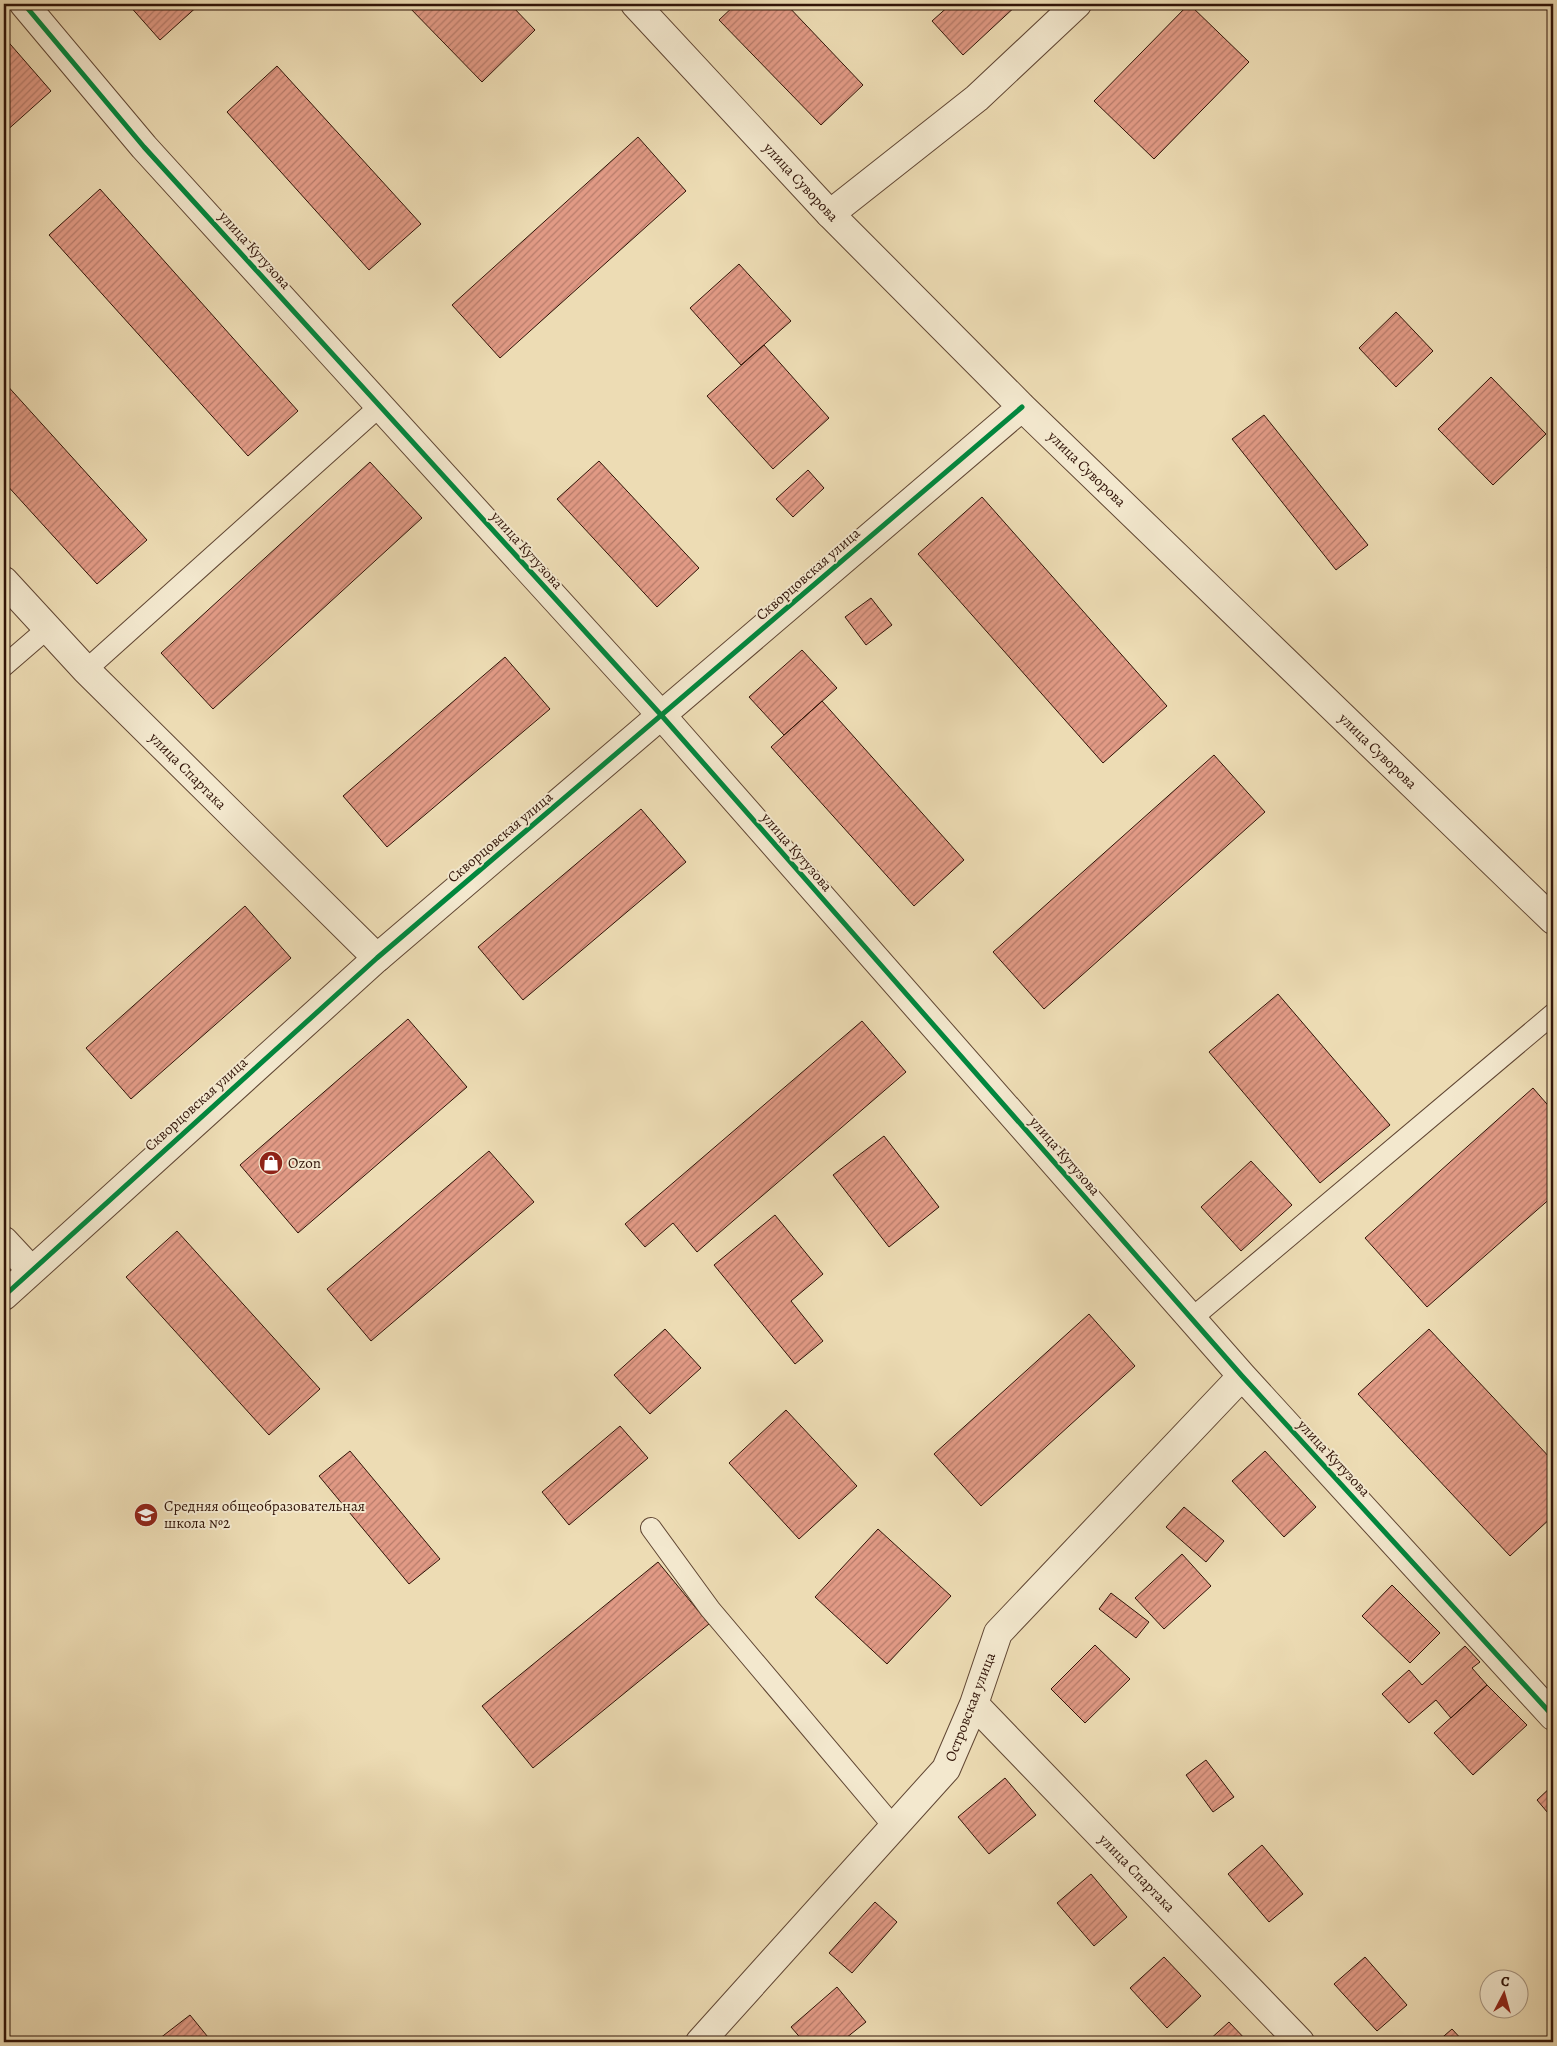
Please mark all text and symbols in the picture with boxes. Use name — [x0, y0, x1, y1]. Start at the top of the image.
street label: улица Суворова — [758, 137, 843, 226]
street label: улица Кутузова — [214, 206, 296, 293]
street label: улица Суворова — [1043, 426, 1131, 512]
street label: улица Кутузова — [486, 506, 568, 593]
street label: Скворцовская улица — [752, 523, 864, 625]
street label: улица Суворова — [1334, 708, 1422, 794]
street label: улица Спартака — [144, 727, 231, 814]
street label: Скворцовская улица — [443, 787, 557, 887]
street label: улица Кутузова — [756, 807, 837, 896]
street label: Скворцовская улица — [140, 1052, 252, 1156]
street label: улица Кутузова — [1024, 1111, 1105, 1200]
shop icon: Ozon — [258, 1150, 284, 1176]
place label: Ozon — [288, 1153, 321, 1173]
street label: улица Кутузова — [1292, 1414, 1375, 1501]
place label: Средняя общеобразовательная школа №2 — [164, 1496, 365, 1533]
school or university icon: Средняя общеобразовательная школа №2 — [133, 1502, 159, 1528]
street label: Островская улица — [940, 1649, 1000, 1765]
street label: улица Спартака — [1094, 1829, 1180, 1917]
north arrow — [1480, 1968, 1530, 2018]
text: С — [1500, 1972, 1511, 1992]

